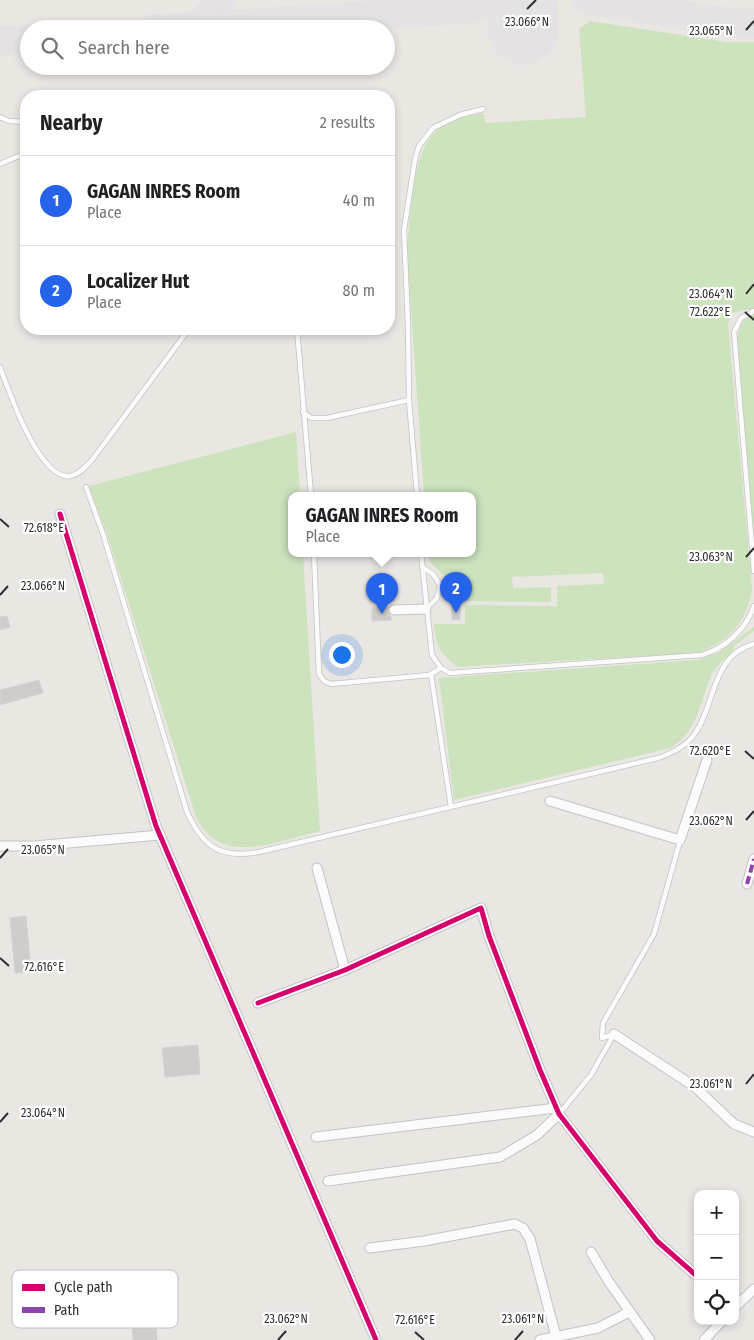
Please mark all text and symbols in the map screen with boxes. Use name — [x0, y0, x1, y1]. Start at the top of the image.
text: 23.066°N — [505, 15, 549, 29]
search box — [20, 20, 395, 75]
text: 23.065°N — [689, 24, 733, 38]
icon: search — [38, 34, 66, 62]
text: Search here — [78, 36, 170, 59]
text: Nearby — [40, 110, 102, 136]
text: 2 results — [320, 113, 375, 132]
text: GAGAN INRES Room — [87, 180, 240, 203]
text: 1 — [53, 191, 59, 210]
text: 40 m — [343, 191, 375, 210]
text: Place — [87, 203, 122, 222]
text: Localizer Hut — [87, 270, 189, 293]
text: 2 — [52, 281, 60, 300]
text: 80 m — [343, 281, 375, 300]
text: 23.064°N — [689, 287, 733, 301]
text: Place — [87, 293, 122, 312]
text: 72.622°E — [690, 305, 730, 319]
popup — [288, 492, 476, 557]
text: GAGAN INRES Room — [305, 504, 459, 527]
text: 72.618°E — [24, 521, 64, 535]
text: Place — [305, 527, 340, 546]
text: 23.063°N — [689, 550, 733, 564]
pin: 2 — [440, 572, 472, 613]
pin: 1 — [366, 573, 398, 614]
text: 23.066°N — [21, 579, 65, 593]
your location — [329, 642, 355, 668]
text: 72.620°E — [689, 744, 731, 758]
text: 23.062°N — [689, 814, 733, 828]
text: 23.065°N — [21, 843, 65, 857]
text: 72.616°E — [24, 960, 64, 974]
text: 23.061°N — [690, 1077, 732, 1091]
text: 23.064°N — [21, 1106, 65, 1120]
map controls — [694, 1190, 739, 1325]
button: + — [694, 1190, 739, 1235]
button: − — [694, 1235, 739, 1280]
legend — [12, 1270, 178, 1328]
text: Cycle path — [54, 1279, 113, 1296]
button: locate — [694, 1280, 739, 1325]
text: Path — [54, 1302, 79, 1319]
text: 23.062°N — [264, 1312, 308, 1326]
text: 23.061°N — [502, 1312, 544, 1326]
text: 72.616°E — [395, 1313, 435, 1327]

